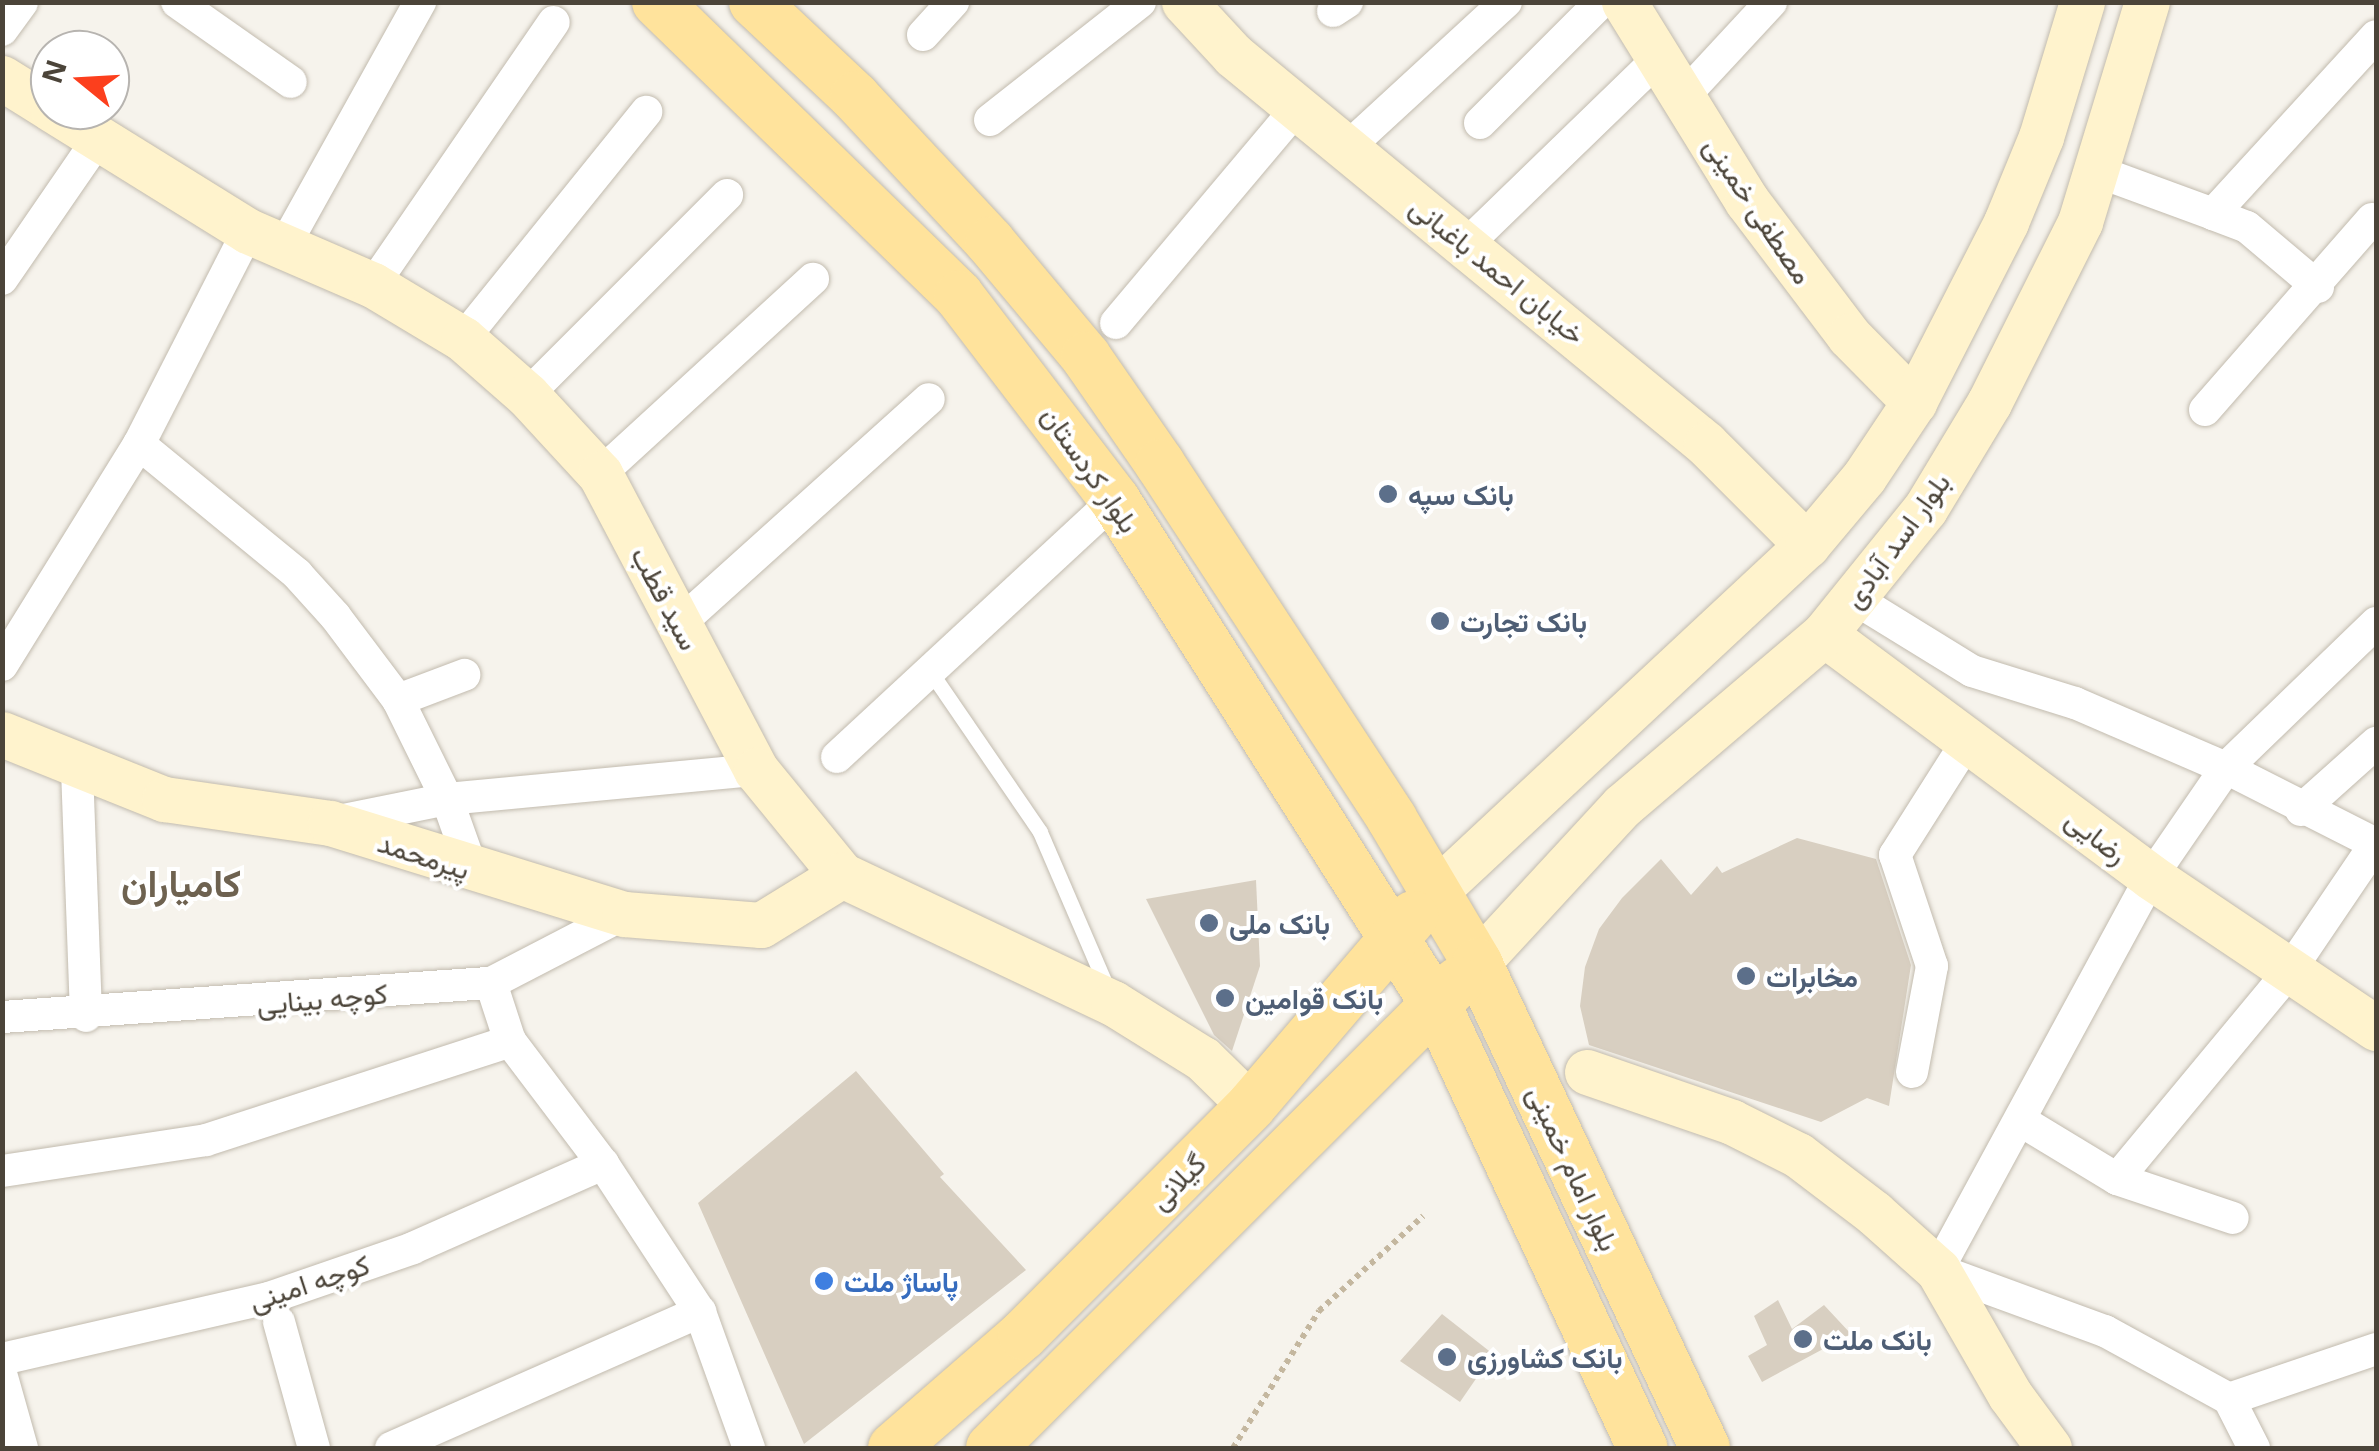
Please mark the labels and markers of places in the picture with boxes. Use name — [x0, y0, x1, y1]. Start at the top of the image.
place label: بانک سپه — [1408, 477, 1514, 511]
marker: بانک سپه — [1377, 483, 1399, 505]
place label: بانک تجارت — [1460, 604, 1587, 638]
marker: بانک تجارت — [1429, 610, 1451, 632]
place label: بانک ملی — [1229, 906, 1330, 940]
marker: بانک ملی — [1198, 912, 1220, 934]
place label: مخابرات — [1766, 959, 1858, 993]
marker: مخابرات — [1735, 965, 1757, 987]
place label: بانک قوامین — [1245, 981, 1383, 1015]
marker: بانک قوامین — [1214, 987, 1236, 1009]
place label: پاساژ ملت — [844, 1264, 959, 1298]
marker: پاساژ ملت — [813, 1270, 835, 1292]
place label: بانک ملت — [1823, 1322, 1932, 1356]
marker: بانک ملت — [1792, 1328, 1814, 1350]
place label: بانک کشاورزی — [1467, 1340, 1623, 1374]
marker: بانک کشاورزی — [1436, 1346, 1458, 1368]

